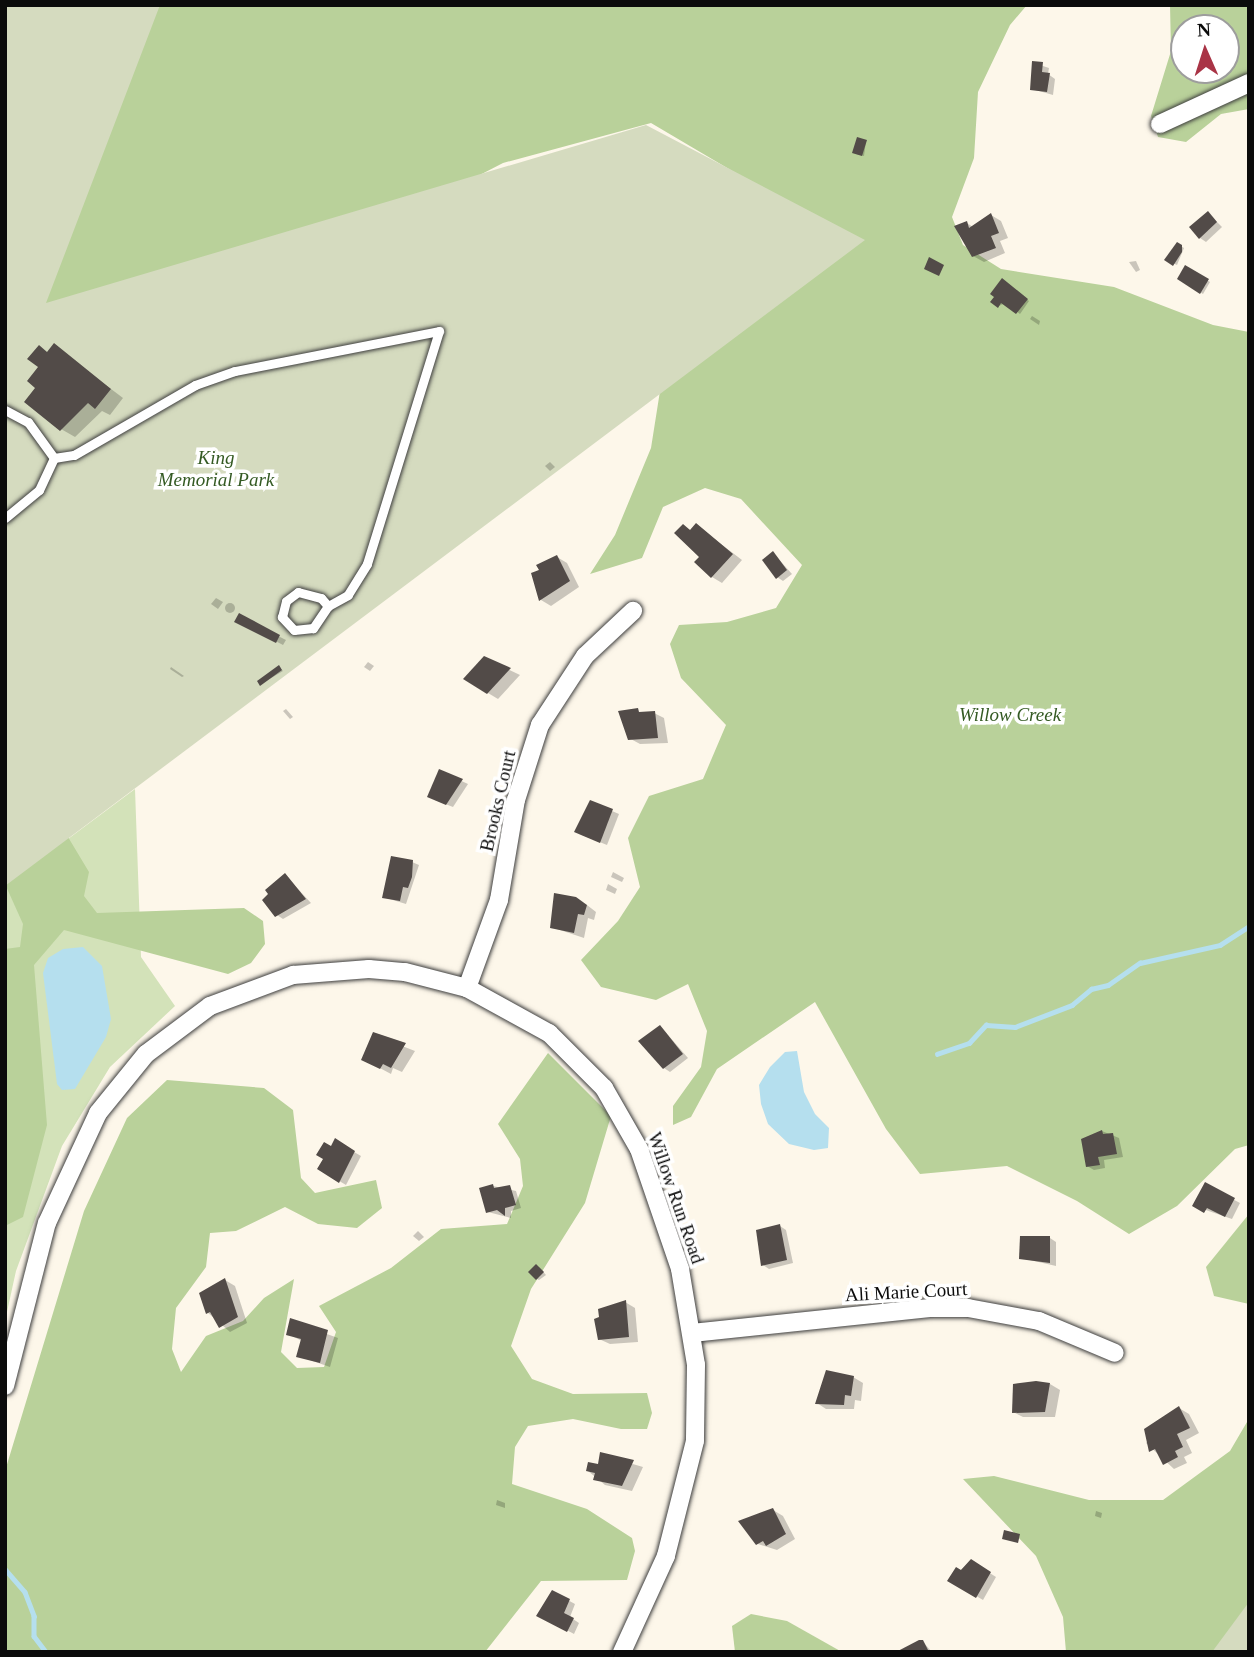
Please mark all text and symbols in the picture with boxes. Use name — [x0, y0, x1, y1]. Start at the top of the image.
north arrow — [1170, 14, 1240, 84]
text: N — [1197, 19, 1211, 40]
park label: King Memorial Park — [158, 447, 274, 491]
park label: Willow Creek — [959, 704, 1061, 726]
street label: Brooks Court — [475, 748, 521, 854]
street label: Willow Run Road — [643, 1129, 709, 1267]
street label: Ali Marie Court — [844, 1277, 968, 1307]

